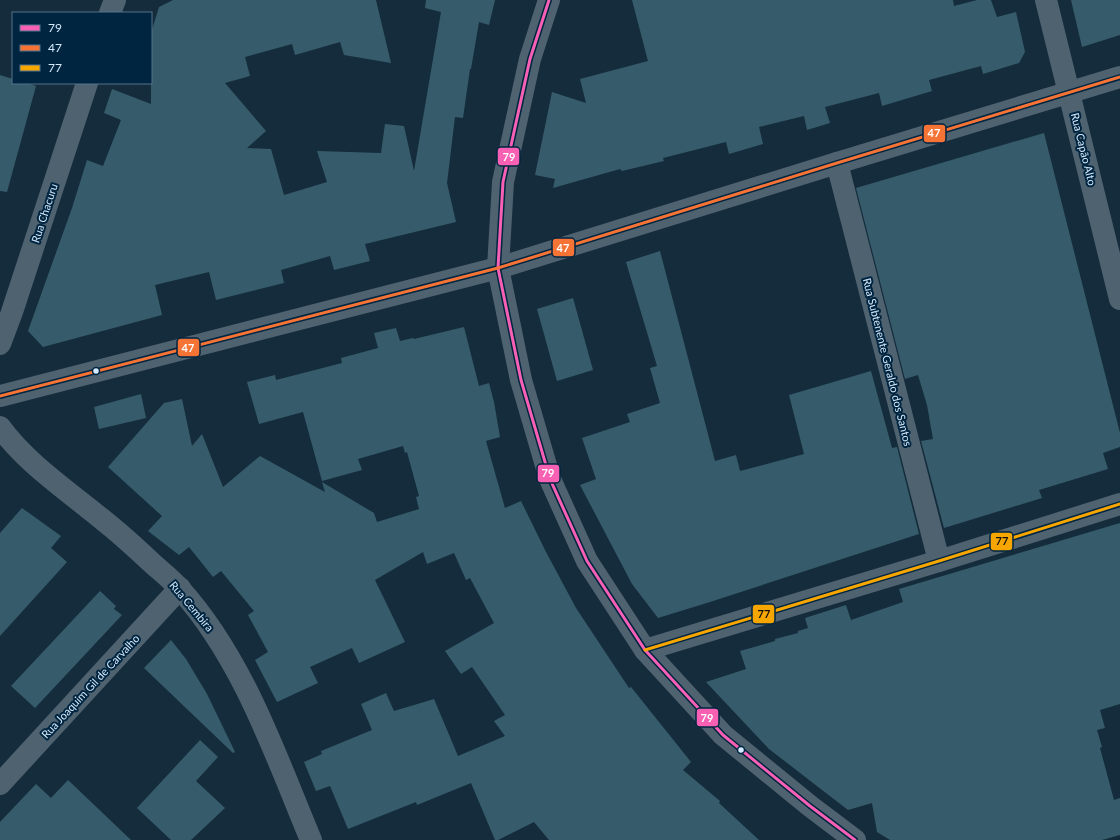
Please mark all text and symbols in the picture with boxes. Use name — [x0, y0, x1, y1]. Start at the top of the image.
legend — [12, 12, 152, 84]
text: 79 — [48, 20, 62, 35]
text: 47 — [48, 40, 62, 55]
text: 77 — [48, 60, 62, 75]
street label: Rua Capão Alto — [1069, 111, 1099, 187]
line badge: 47 — [923, 124, 946, 143]
text: 47 — [928, 126, 940, 139]
line badge: 79 — [497, 147, 520, 166]
text: 79 — [503, 150, 515, 163]
street label: Rua Chacuru — [28, 182, 60, 244]
line badge: 47 — [552, 238, 575, 257]
text: 47 — [557, 241, 569, 254]
street label: Rua Subtenente Geraldo dos Santos — [861, 277, 915, 448]
line badge: 47 — [177, 338, 200, 357]
text: 47 — [182, 341, 194, 354]
unlabelled marker — [91, 366, 101, 376]
line badge: 79 — [537, 464, 560, 483]
text: 79 — [542, 466, 554, 479]
line badge: 77 — [990, 532, 1013, 551]
text: 77 — [996, 534, 1008, 547]
street label: Rua Cembira — [167, 578, 217, 634]
line badge: 77 — [752, 604, 775, 624]
text: 77 — [758, 607, 770, 620]
street label: Rua Joaquim Gil de Carvalho — [38, 631, 142, 741]
line badge: 79 — [696, 708, 719, 727]
text: 79 — [701, 711, 713, 724]
unlabelled marker — [736, 745, 746, 755]

